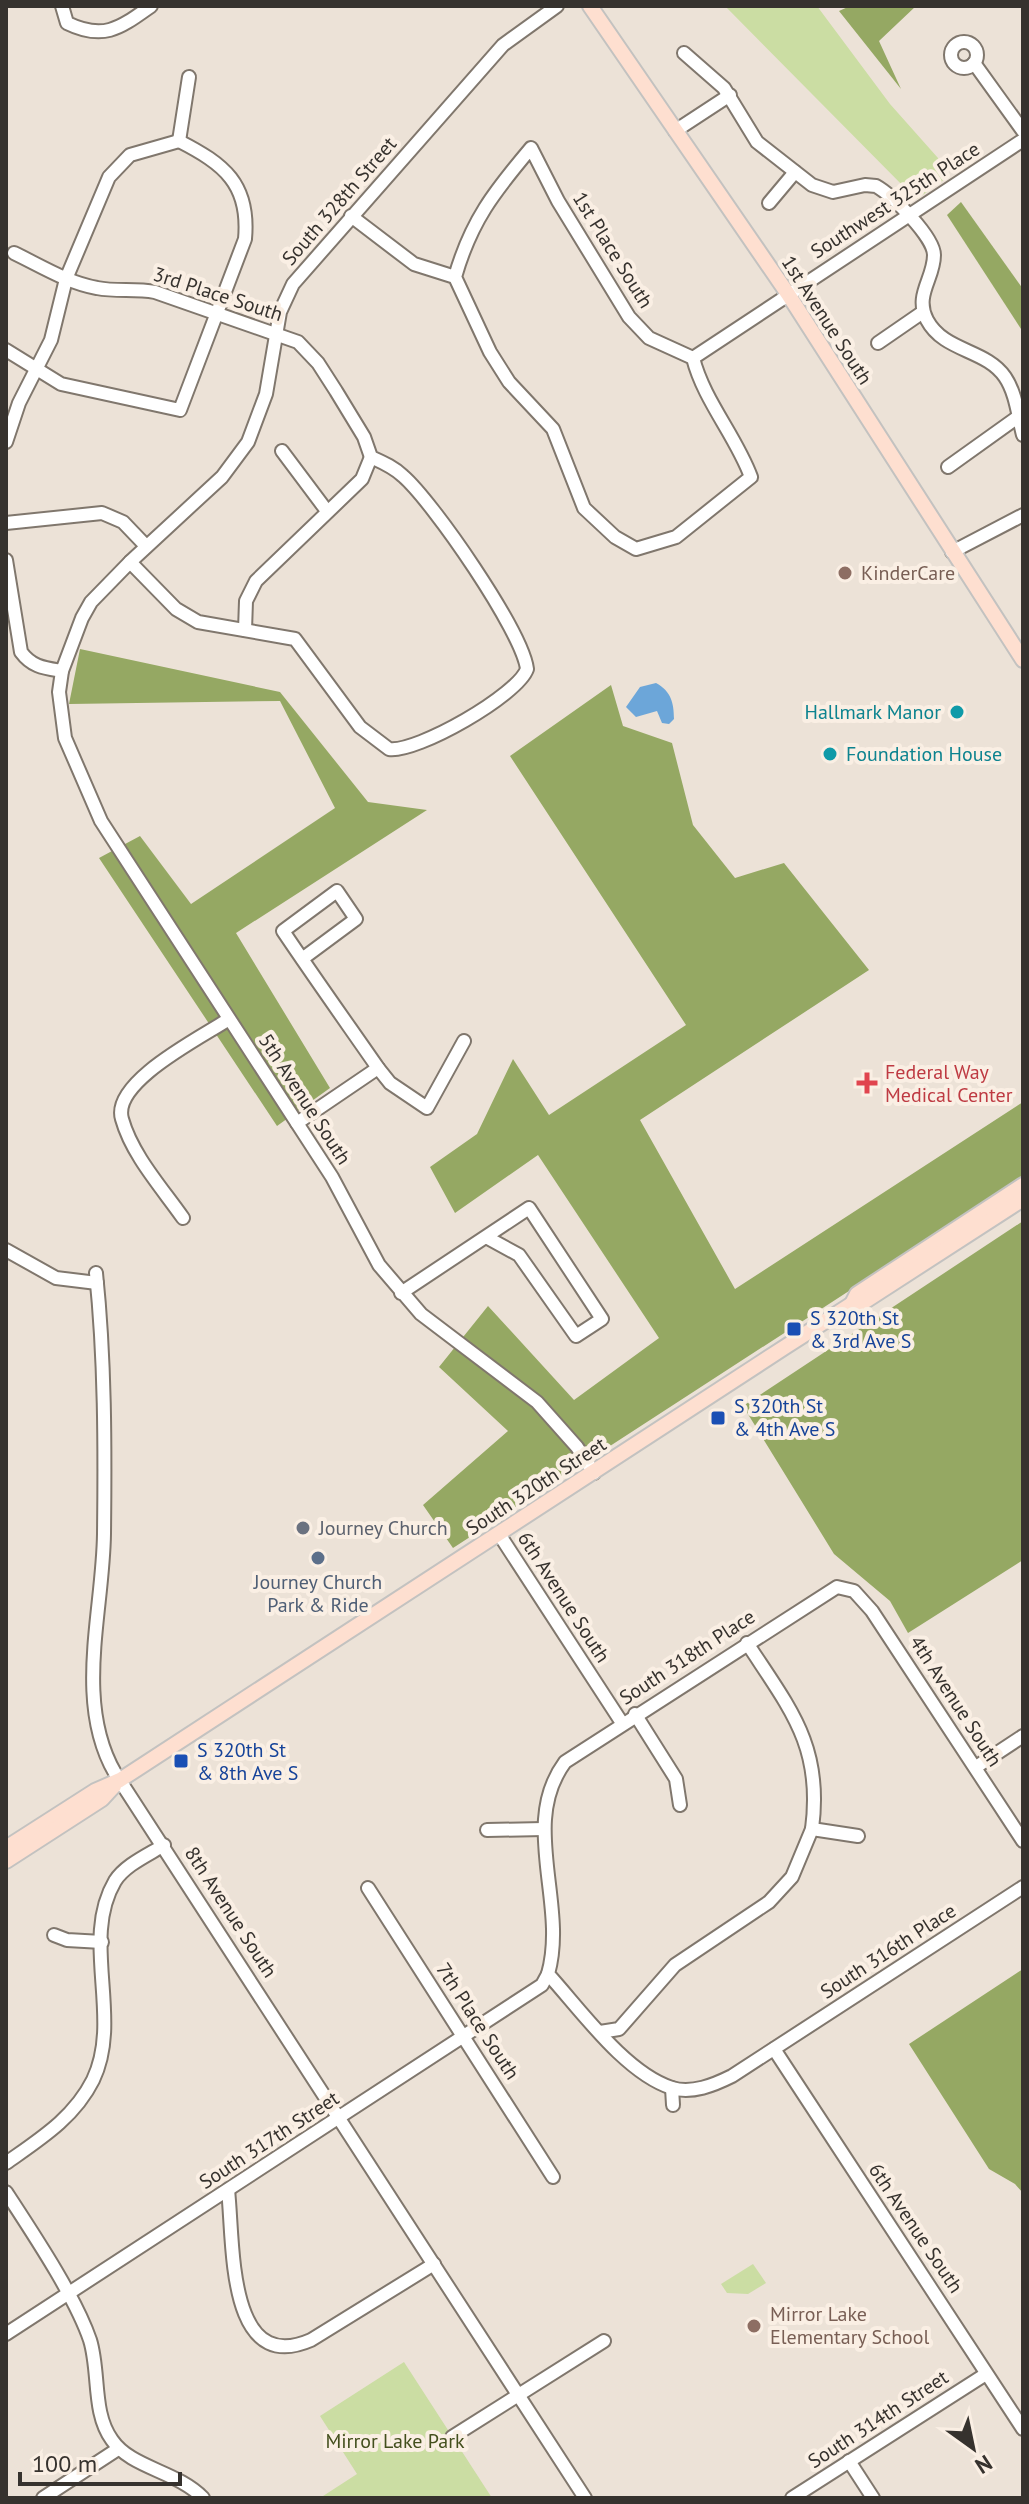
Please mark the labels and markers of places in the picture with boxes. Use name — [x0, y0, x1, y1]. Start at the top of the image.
place label: KinderCare — [861, 560, 955, 586]
marker: KinderCare — [836, 564, 854, 582]
place label: Hallmark Manor — [804, 699, 941, 725]
marker: Hallmark Manor — [948, 703, 966, 721]
place label: Foundation House — [846, 741, 1002, 767]
marker: Foundation House — [821, 745, 839, 763]
place label: Federal Way Medical Center — [885, 1059, 1013, 1108]
marker: Federal Way Medical Center — [856, 1072, 878, 1094]
place label: S 320th St & 3rd Ave S — [810, 1305, 911, 1354]
marker: S 320th St & 3rd Ave S — [785, 1320, 803, 1338]
place label: S 320th St & 4th Ave S — [734, 1393, 835, 1442]
marker: S 320th St & 4th Ave S — [709, 1409, 727, 1427]
place label: Journey Church — [318, 1515, 448, 1541]
marker: Journey Church — [294, 1519, 312, 1537]
marker: Journey Church Park & Ride — [309, 1549, 327, 1567]
place label: Journey Church Park & Ride — [253, 1569, 382, 1618]
place label: S 320th St & 8th Ave S — [197, 1737, 298, 1786]
marker: S 320th St & 8th Ave S — [172, 1752, 190, 1770]
place label: Mirror Lake Elementary School — [770, 2301, 930, 2350]
marker: Mirror Lake Elementary School — [745, 2317, 763, 2335]

